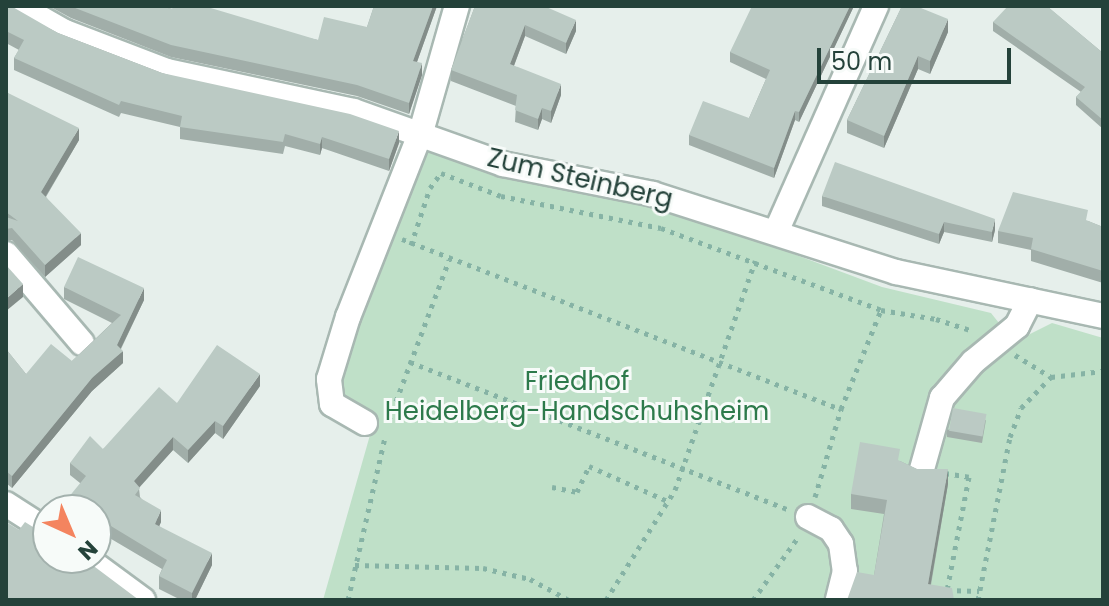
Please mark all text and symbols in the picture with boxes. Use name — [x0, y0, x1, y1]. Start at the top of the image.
scale bar — [821, 32, 1015, 82]
text: 50 m — [831, 45, 892, 78]
street label: Zum Steinberg — [484, 143, 676, 215]
park label: Friedhof Heidelberg-Handschuhsheim — [385, 366, 769, 428]
north arrow — [32, 494, 112, 574]
text: N — [71, 533, 104, 567]

